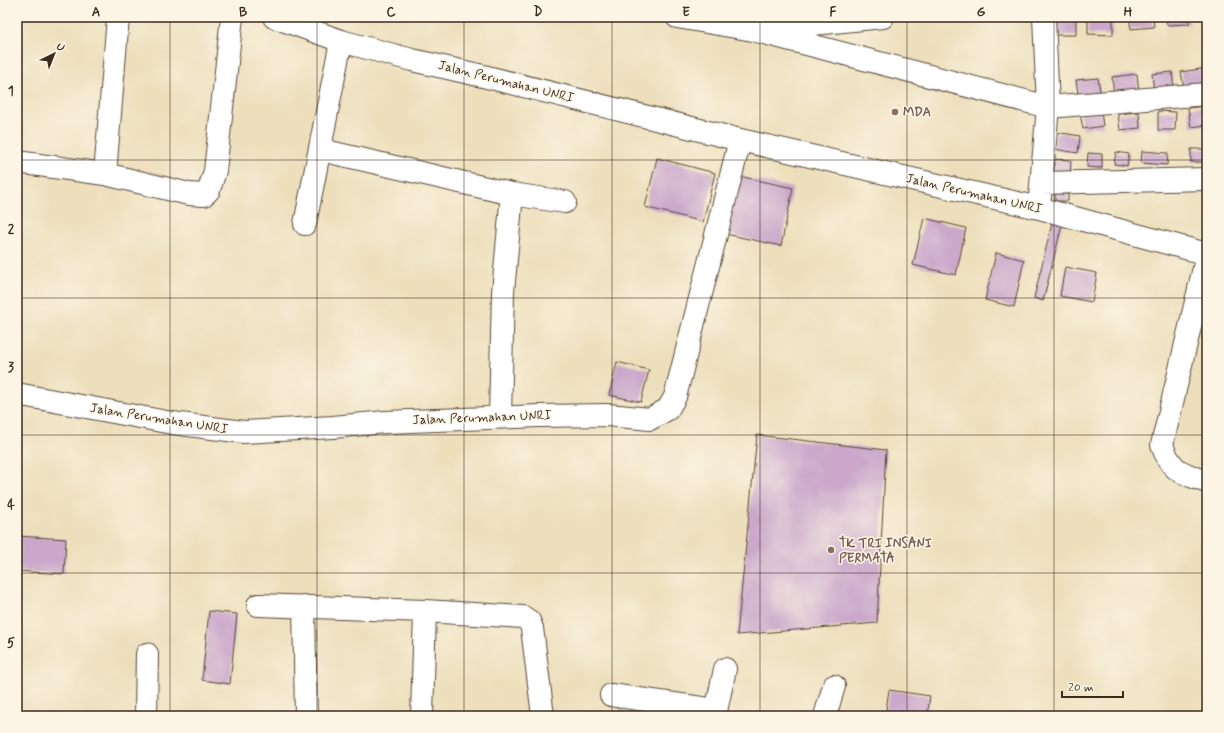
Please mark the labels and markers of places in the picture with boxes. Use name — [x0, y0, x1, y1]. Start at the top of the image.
place label: MDA — [903, 104, 931, 121]
marker: MDA — [890, 107, 900, 117]
place label: TK TRI INSANI PERMATA — [839, 535, 932, 567]
marker: TK TRI INSANI PERMATA — [826, 545, 836, 555]

